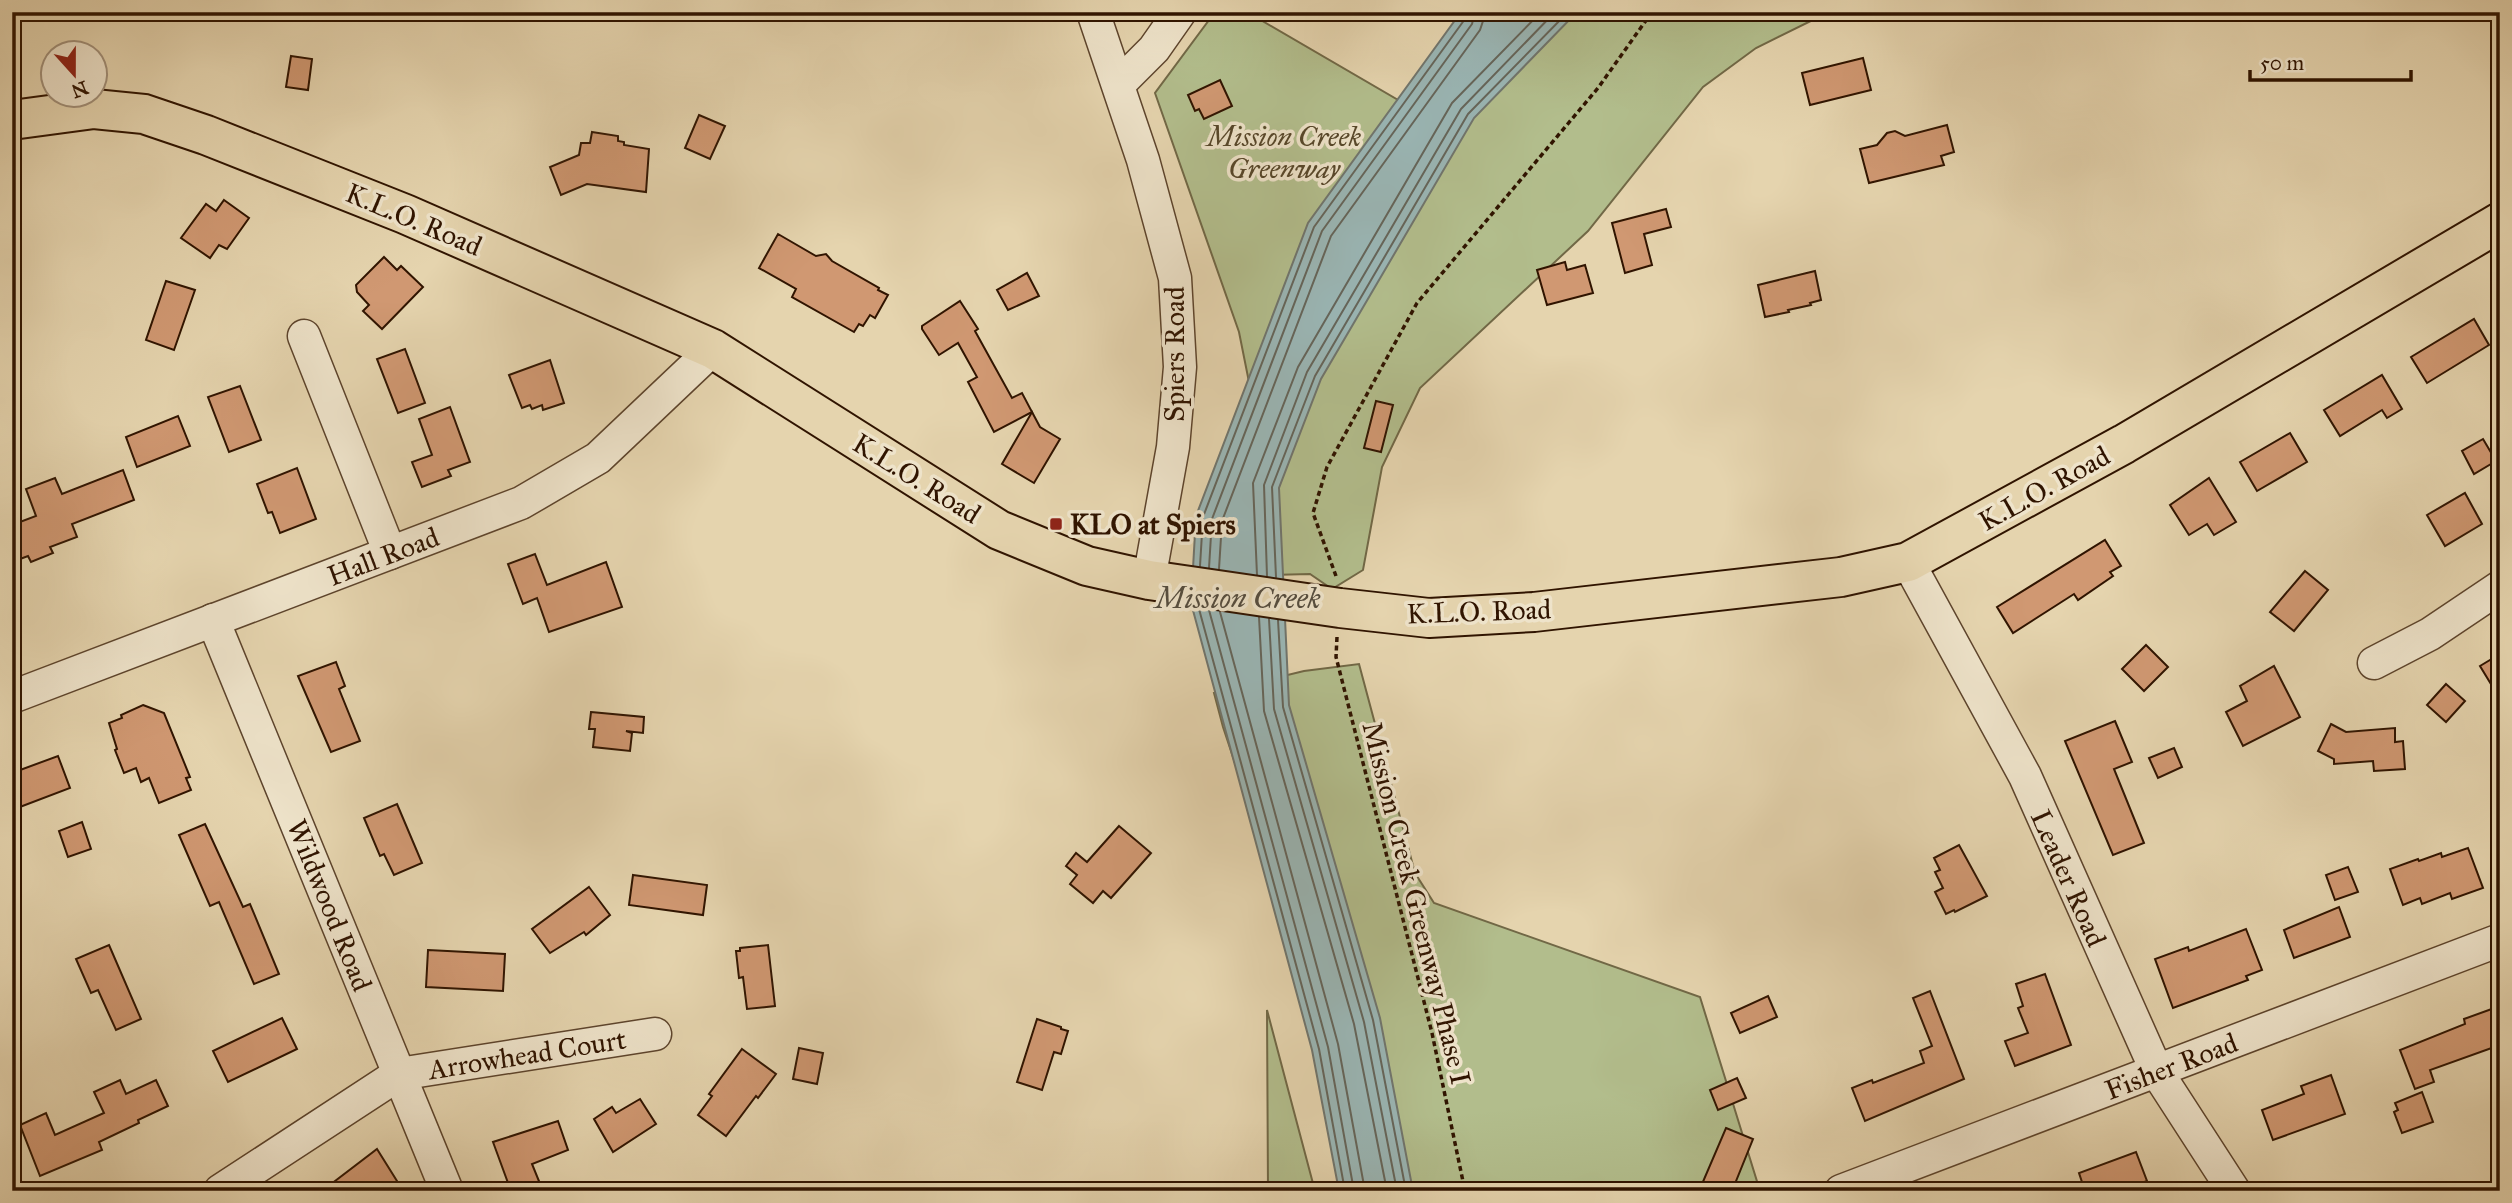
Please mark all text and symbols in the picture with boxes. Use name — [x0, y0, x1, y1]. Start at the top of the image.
north arrow — [38, 38, 108, 108]
scale bar — [2250, 38, 2410, 82]
text: 50 m — [2260, 50, 2305, 76]
text: N — [68, 76, 92, 103]
park label: Mission Creek Greenway — [1204, 119, 1362, 186]
street label: K.L.O. Road — [340, 175, 487, 264]
street label: Spiers Road — [1157, 286, 1192, 422]
street label: K.L.O. Road — [846, 425, 987, 532]
street label: K.L.O. Road — [1973, 438, 2116, 539]
place label: KLO at Spiers — [1070, 507, 1236, 542]
marker: KLO at Spiers — [1048, 516, 1064, 532]
street label: Hall Road — [322, 519, 444, 594]
water label: Mission Creek — [1152, 580, 1321, 616]
street label: K.L.O. Road — [1406, 591, 1552, 632]
street label: Mission Creek Greenway Phase I — [1354, 718, 1479, 1088]
street label: Leader Road — [2023, 804, 2114, 952]
street label: Wildwood Road — [279, 814, 380, 996]
street label: Arrowhead Court — [425, 1022, 629, 1088]
street label: Fisher Road — [2100, 1025, 2243, 1108]

